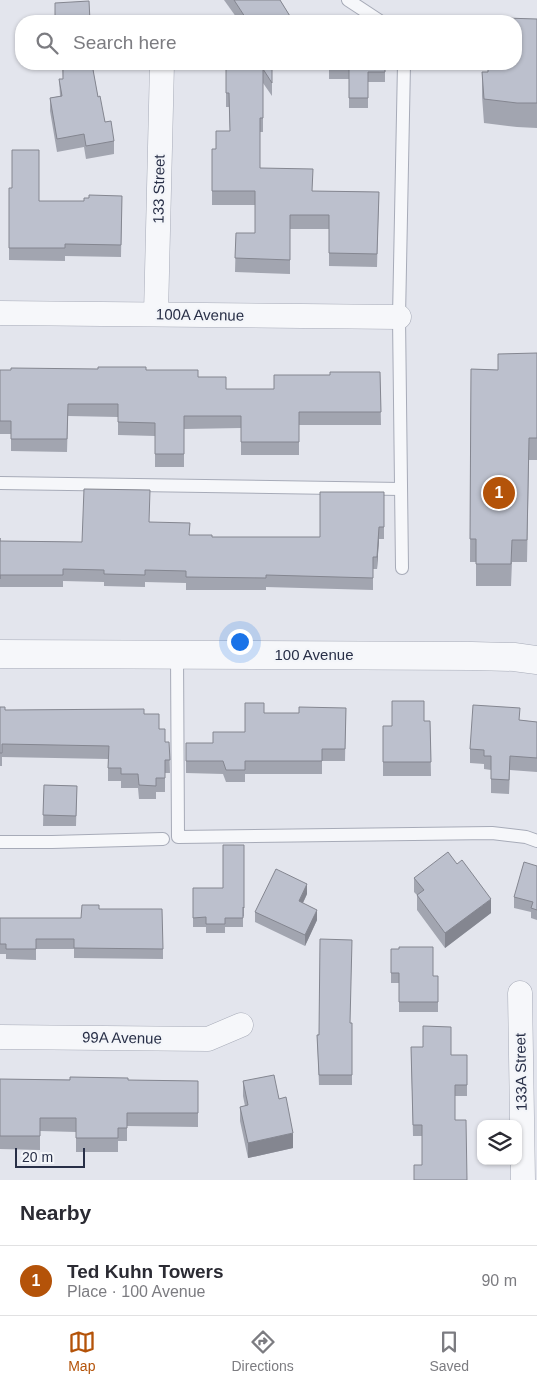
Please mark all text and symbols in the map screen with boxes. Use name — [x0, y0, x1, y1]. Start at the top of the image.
search box — [15, 15, 522, 70]
icon: search — [33, 29, 61, 57]
text: Search here — [73, 32, 177, 53]
street label: 133 Street — [149, 153, 168, 224]
street label: 100A Avenue — [156, 305, 244, 324]
pin: 1 — [483, 474, 515, 512]
your location — [227, 629, 253, 655]
street label: 100 Avenue — [275, 646, 353, 663]
street label: 99A Avenue — [82, 1028, 162, 1047]
street label: 133A Street — [511, 1032, 530, 1111]
map controls — [477, 1120, 522, 1165]
button: layers — [477, 1120, 522, 1165]
scale bar — [15, 1145, 85, 1168]
text: 20 m — [22, 1149, 53, 1165]
text: Nearby — [20, 1201, 91, 1224]
text: Ted Kuhn Towers — [67, 1261, 224, 1282]
text: 1 — [32, 1272, 40, 1289]
text: 90 m — [481, 1272, 517, 1289]
text: Place · 100 Avenue — [67, 1283, 205, 1300]
tab: Map — [68, 1328, 96, 1374]
tab: Directions — [232, 1328, 294, 1374]
tab: Saved — [429, 1328, 469, 1374]

